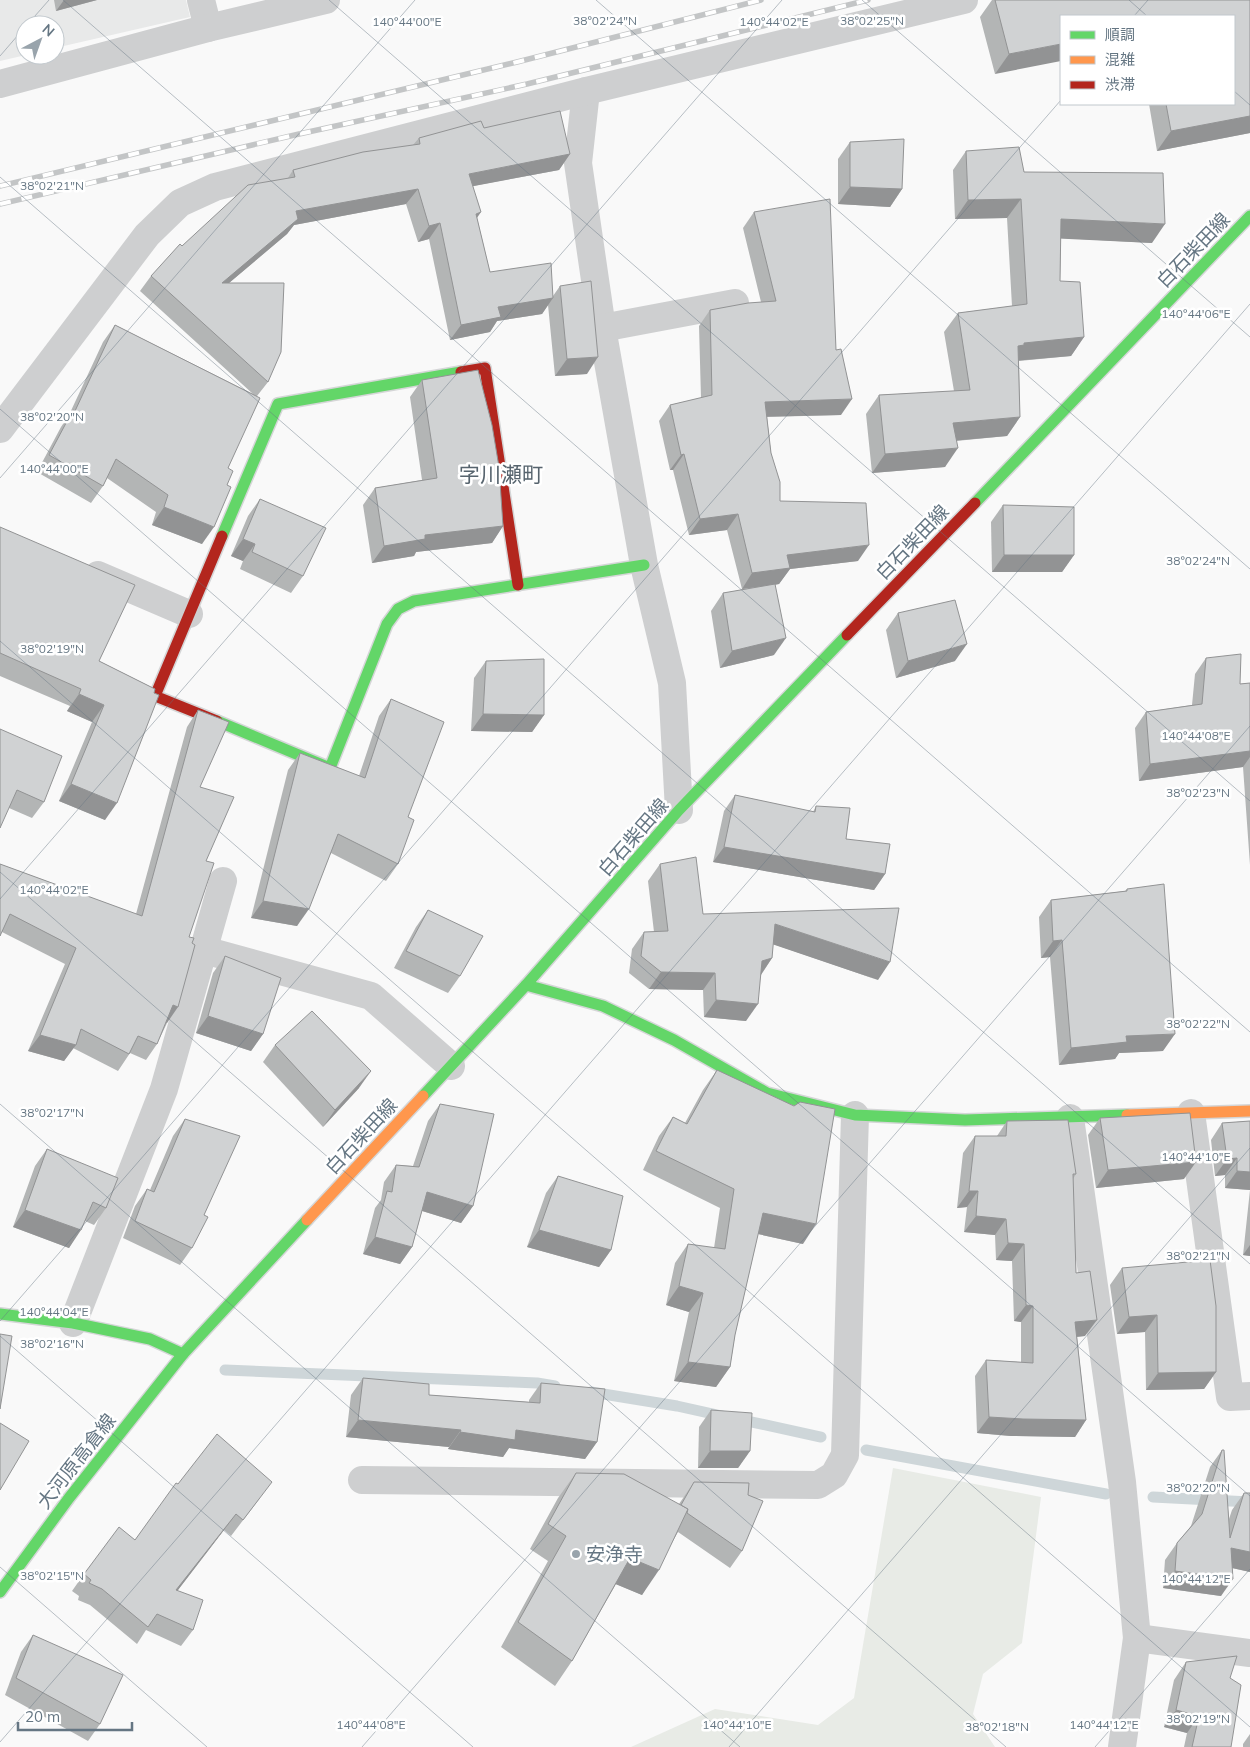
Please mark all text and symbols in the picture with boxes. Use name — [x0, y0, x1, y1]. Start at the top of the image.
text: 38°02'24"N — [573, 13, 637, 28]
text: 38°02'25"N — [840, 13, 904, 28]
text: 140°44'00"E — [372, 14, 442, 29]
text: 140°44'02"E — [739, 14, 809, 29]
north arrow — [15, 15, 65, 65]
legend — [1060, 15, 1235, 105]
text: N — [39, 20, 58, 40]
text: 順調 — [1105, 25, 1135, 44]
text: 混雑 — [1105, 50, 1135, 69]
text: 渋滞 — [1105, 75, 1135, 94]
text: 38°02'21"N — [20, 178, 84, 193]
street label: 白石柴田線 — [1151, 207, 1235, 293]
text: 140°44'06"E — [1161, 306, 1231, 321]
text: 38°02'20"N — [20, 409, 84, 424]
text: 140°44'00"E — [19, 461, 89, 476]
district label: 字川瀬町 — [459, 461, 543, 487]
street label: 白石柴田線 — [870, 499, 954, 585]
text: 38°02'24"N — [1166, 553, 1230, 568]
text: 38°02'19"N — [20, 641, 84, 656]
text: 140°44'08"E — [1161, 728, 1231, 743]
text: 38°02'23"N — [1166, 785, 1230, 800]
street label: 白石柴田線 — [593, 793, 673, 881]
text: 140°44'02"E — [19, 882, 89, 897]
text: 38°02'22"N — [1166, 1016, 1230, 1031]
street label: 白石柴田線 — [320, 1093, 402, 1179]
text: 38°02'17"N — [20, 1105, 84, 1120]
text: 140°44'10"E — [1161, 1149, 1231, 1164]
text: 38°02'21"N — [1166, 1248, 1230, 1263]
text: 140°44'04"E — [19, 1304, 89, 1319]
text: 38°02'16"N — [20, 1336, 84, 1351]
street label: 大河原高倉線 — [31, 1409, 121, 1513]
text: 38°02'20"N — [1166, 1480, 1230, 1495]
place label: 安浄寺 — [586, 1542, 643, 1566]
marker: 安浄寺 — [570, 1548, 582, 1560]
text: 38°02'15"N — [20, 1568, 84, 1583]
text: 140°44'12"E — [1161, 1571, 1231, 1586]
scale bar — [18, 1700, 131, 1732]
text: 20 m — [25, 1707, 60, 1726]
text: 38°02'19"N — [1166, 1711, 1230, 1726]
text: 140°44'08"E — [336, 1717, 406, 1732]
text: 140°44'10"E — [702, 1717, 772, 1732]
text: 140°44'12"E — [1069, 1717, 1139, 1732]
text: 38°02'18"N — [965, 1719, 1029, 1734]

